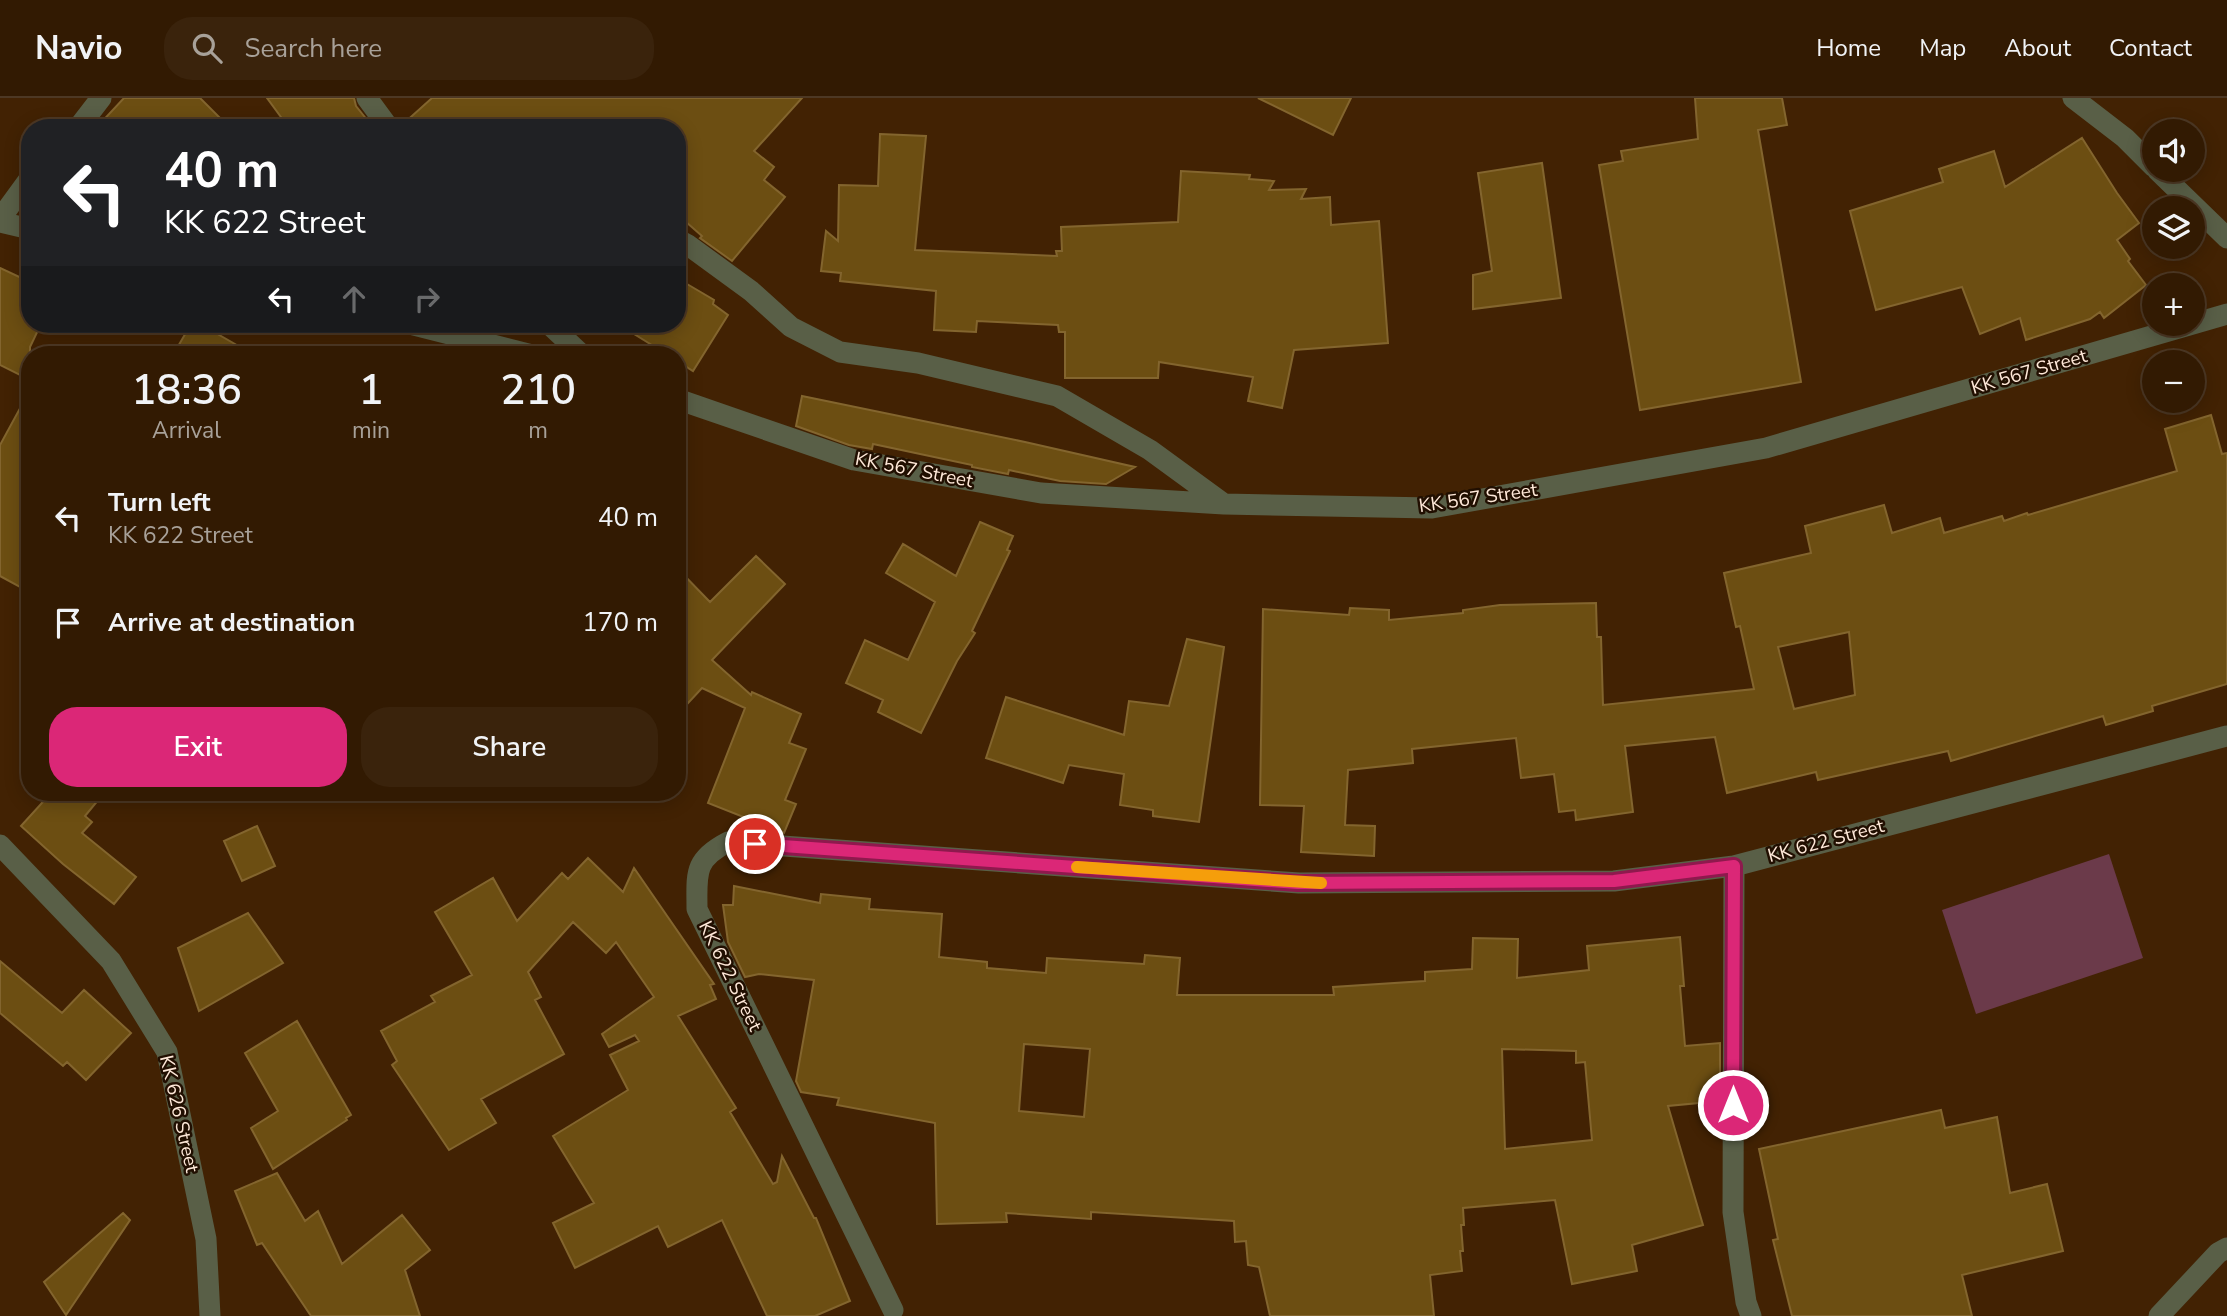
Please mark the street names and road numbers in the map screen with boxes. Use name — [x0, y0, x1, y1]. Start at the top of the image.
street label: KK 567 Street — [1968, 343, 2090, 401]
street label: KK 567 Street — [853, 446, 975, 494]
street label: KK 567 Street — [1417, 477, 1539, 519]
street label: KK 622 Street — [1765, 813, 1887, 869]
street label: KK 622 Street — [692, 917, 768, 1036]
street label: KK 626 Street — [153, 1053, 205, 1176]

